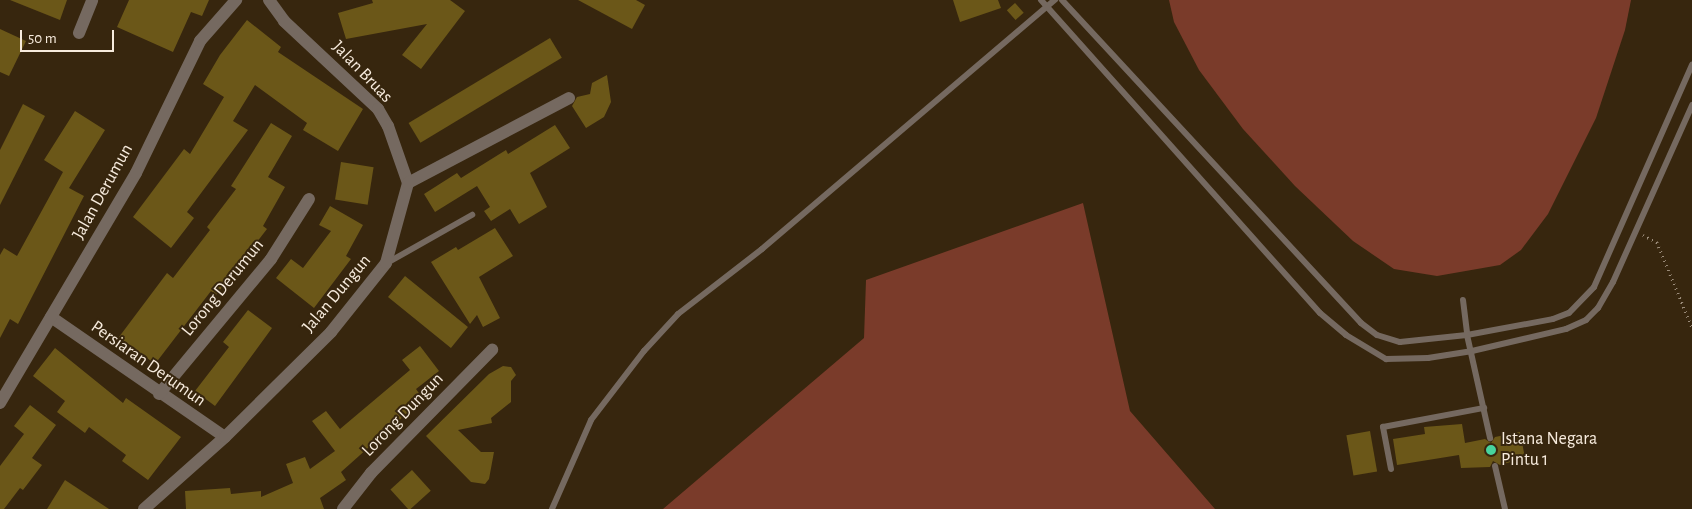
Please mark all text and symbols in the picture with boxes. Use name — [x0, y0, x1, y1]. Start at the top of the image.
scale bar — [22, 20, 116, 52]
text: 50 m — [28, 31, 57, 46]
street label: Jalan Bruas — [327, 37, 397, 107]
street label: Jalan Derumun — [68, 140, 138, 244]
street label: Lorong Derumun — [177, 235, 269, 341]
street label: Jalan Dungun — [298, 251, 376, 337]
street label: Persiaran Derumun — [86, 316, 210, 412]
street label: Lorong Dungun — [358, 369, 448, 461]
place label: Istana Negara Pintu 1 — [1501, 429, 1597, 472]
marker: Istana Negara Pintu 1 — [1485, 444, 1497, 456]

